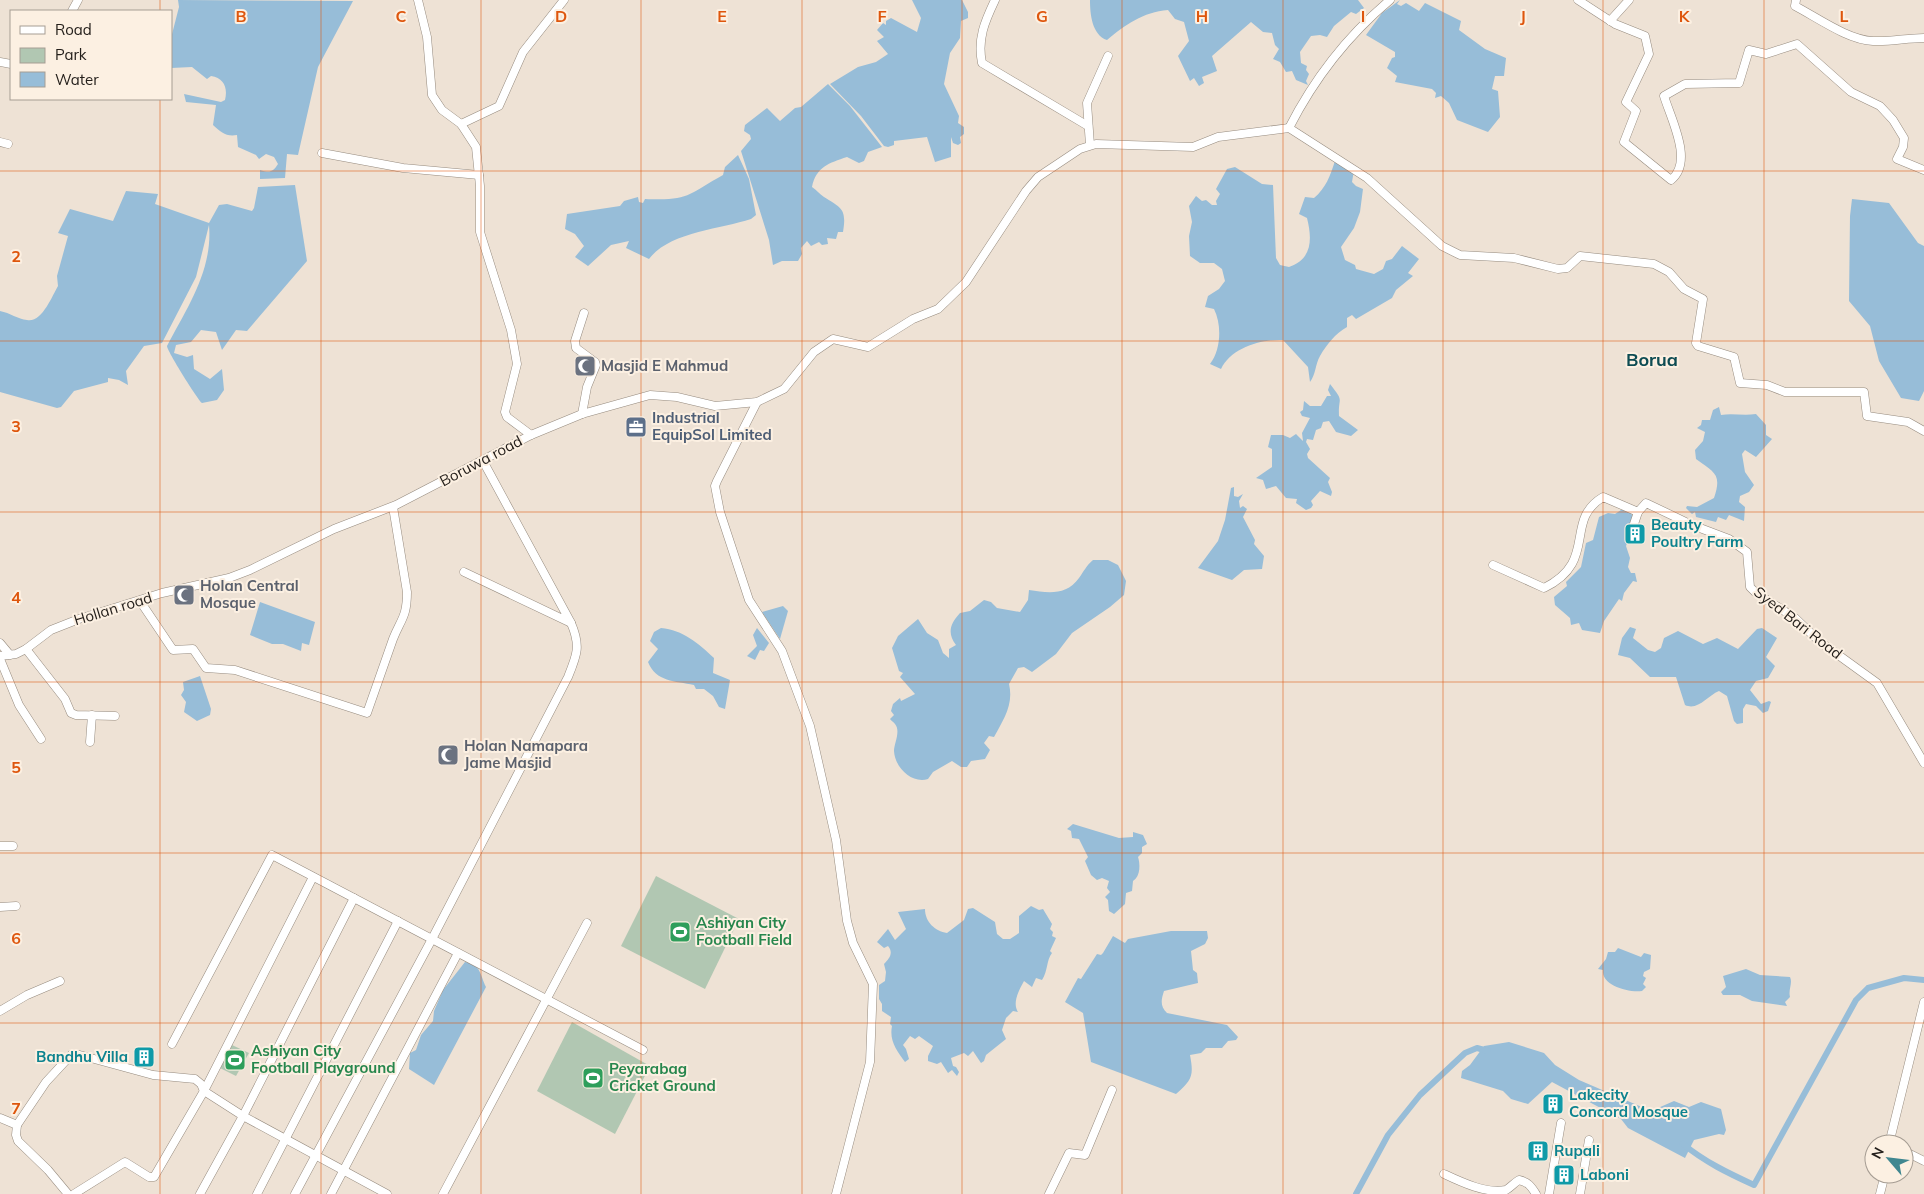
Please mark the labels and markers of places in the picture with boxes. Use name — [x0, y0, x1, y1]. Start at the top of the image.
mosque icon: Masjid E Mahmud — [573, 354, 597, 378]
place label: Masjid E Mahmud — [601, 356, 728, 375]
place label: Industrial EquipSol Limited — [652, 408, 772, 444]
office icon: Industrial EquipSol Limited — [624, 415, 648, 439]
place label: Beauty Poultry Farm — [1651, 515, 1744, 551]
building icon: Beauty Poultry Farm — [1623, 522, 1647, 546]
place label: Holan Central Mosque — [200, 576, 299, 612]
mosque icon: Holan Central Mosque — [172, 583, 196, 607]
place label: Holan Namapara Jame Masjid — [464, 736, 588, 772]
mosque icon: Holan Namapara Jame Masjid — [436, 743, 460, 767]
place label: Ashiyan City Football Field — [696, 913, 792, 949]
sports icon: Ashiyan City Football Field — [668, 920, 692, 944]
place label: Ashiyan City Football Playground — [251, 1041, 396, 1077]
building icon: Bandhu Villa — [132, 1045, 156, 1069]
place label: Bandhu Villa — [36, 1047, 128, 1066]
sports icon: Ashiyan City Football Playground — [223, 1048, 247, 1072]
place label: Peyarabag Cricket Ground — [609, 1059, 716, 1095]
sports icon: Peyarabag Cricket Ground — [581, 1066, 605, 1090]
place label: Lakecity Concord Mosque — [1569, 1085, 1688, 1121]
building icon: Lakecity Concord Mosque — [1541, 1092, 1565, 1116]
building icon: Rupali — [1526, 1139, 1550, 1163]
place label: Rupali — [1554, 1141, 1600, 1160]
building icon: Laboni — [1552, 1163, 1576, 1187]
place label: Laboni — [1580, 1165, 1629, 1184]

